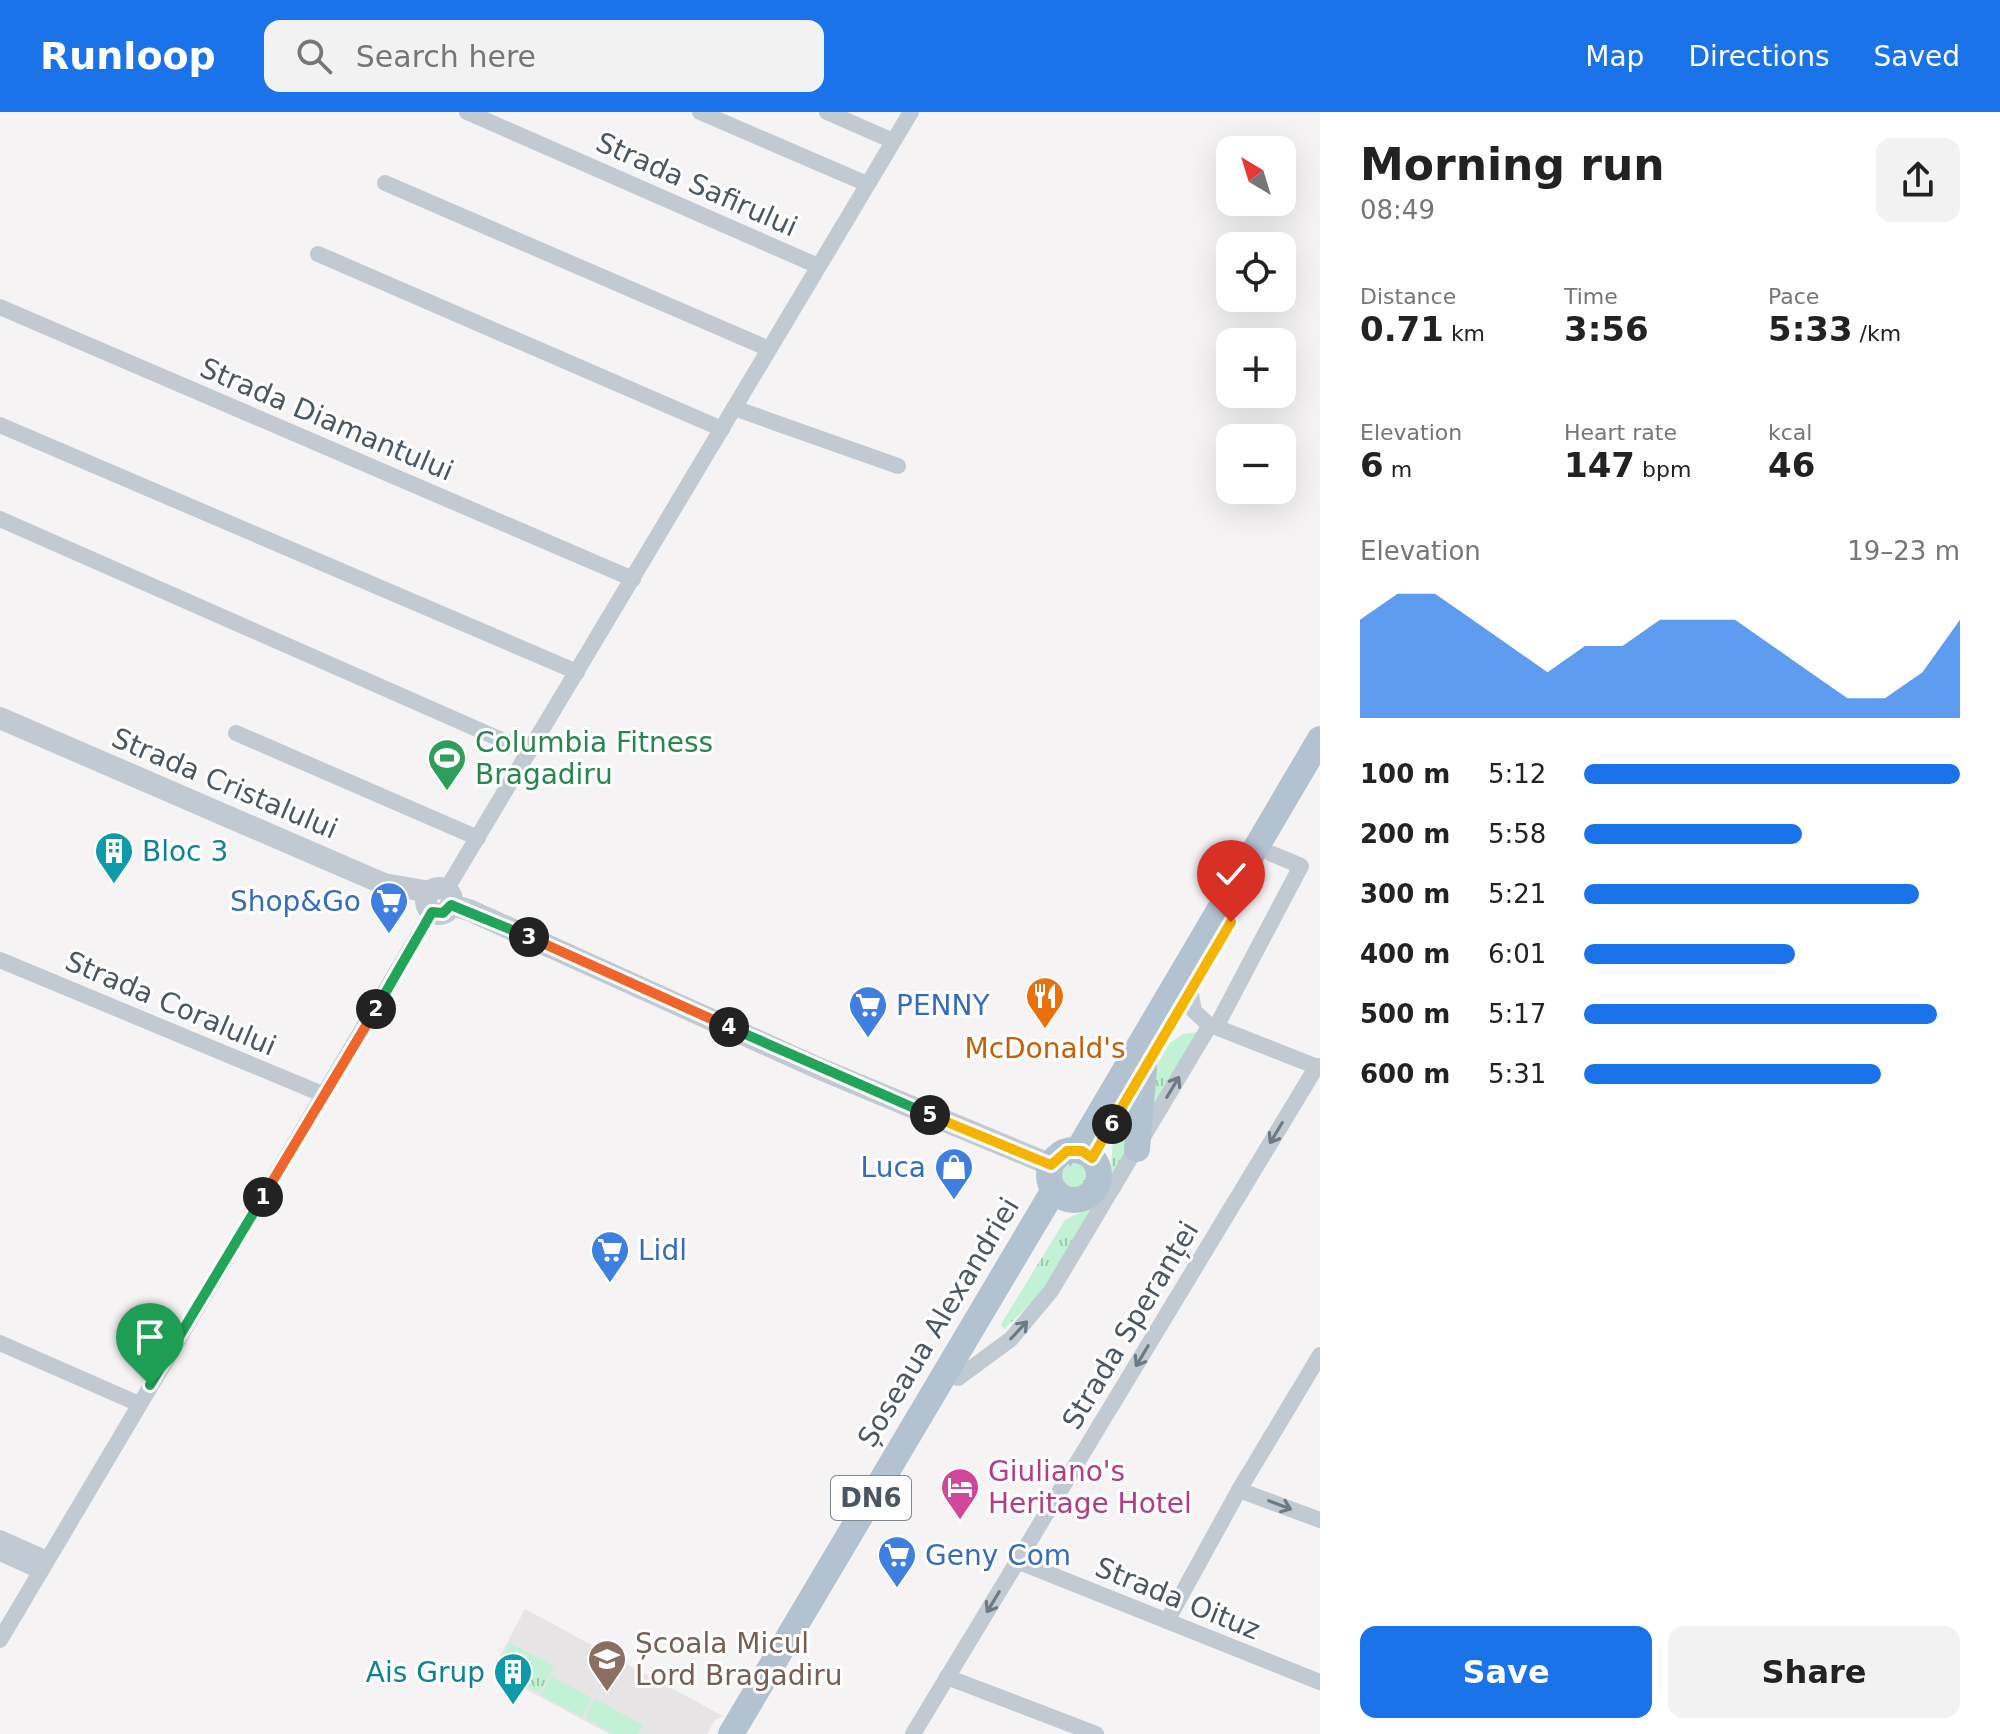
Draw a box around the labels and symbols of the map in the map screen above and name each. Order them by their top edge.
street label: Strada Safirului [591,125,802,244]
north arrow [1216,136,1296,216]
street label: Strada Diamantului [195,351,458,488]
street label: Strada Cristalului [107,721,342,846]
place label: Columbia Fitness Bragadiru [475,726,713,791]
sports icon: Columbia Fitness Bragadiru [426,737,468,792]
building icon: Bloc 3 [93,830,135,885]
place label: Bloc 3 [142,835,228,868]
pin [1197,840,1265,922]
supermarket icon: Shop&Go [368,880,410,935]
place label: Shop&Go [230,885,361,918]
pin: 3 [509,917,549,957]
street label: Strada Coralului [61,944,281,1063]
restaurant icon: McDonald's [1024,975,1066,1030]
supermarket icon: PENNY [847,984,889,1039]
pin: 2 [356,989,396,1029]
place label: PENNY [896,989,990,1022]
pin: 4 [709,1007,749,1047]
place label: McDonald's [965,1032,1126,1065]
one-way arrow [1166,1076,1182,1099]
pin: 5 [910,1095,950,1135]
pin: 6 [1092,1104,1132,1144]
one-way arrow [1268,1121,1284,1144]
shop icon: Luca [933,1146,975,1201]
place label: Luca [861,1151,926,1184]
pin: 1 [243,1177,283,1217]
street label: Șoseaua Alexandriei [851,1192,1026,1453]
street label: Strada Speranței [1055,1215,1205,1435]
supermarket icon: Lidl [589,1229,631,1284]
place label: Lidl [638,1234,687,1267]
pin [116,1303,184,1385]
one-way arrow [1010,1320,1029,1340]
one-way arrow [1133,1344,1149,1367]
place label: Giuliano's Heritage Hotel [988,1455,1192,1520]
hotel icon: Giuliano's Heritage Hotel [939,1466,981,1521]
road number: DN6 [831,1476,911,1520]
one-way arrow [1267,1499,1291,1513]
supermarket icon: Geny Com [876,1534,918,1589]
place label: Geny Com [925,1539,1071,1572]
street label: Strada Oituz [1091,1550,1265,1646]
one-way arrow [984,1590,1000,1613]
place label: Școala Micul Lord Bragadiru [635,1627,843,1692]
school or university icon: Școala Micul Lord Bragadiru [586,1638,628,1693]
building icon: Ais Grup [492,1651,534,1706]
place label: Ais Grup [366,1656,485,1689]

